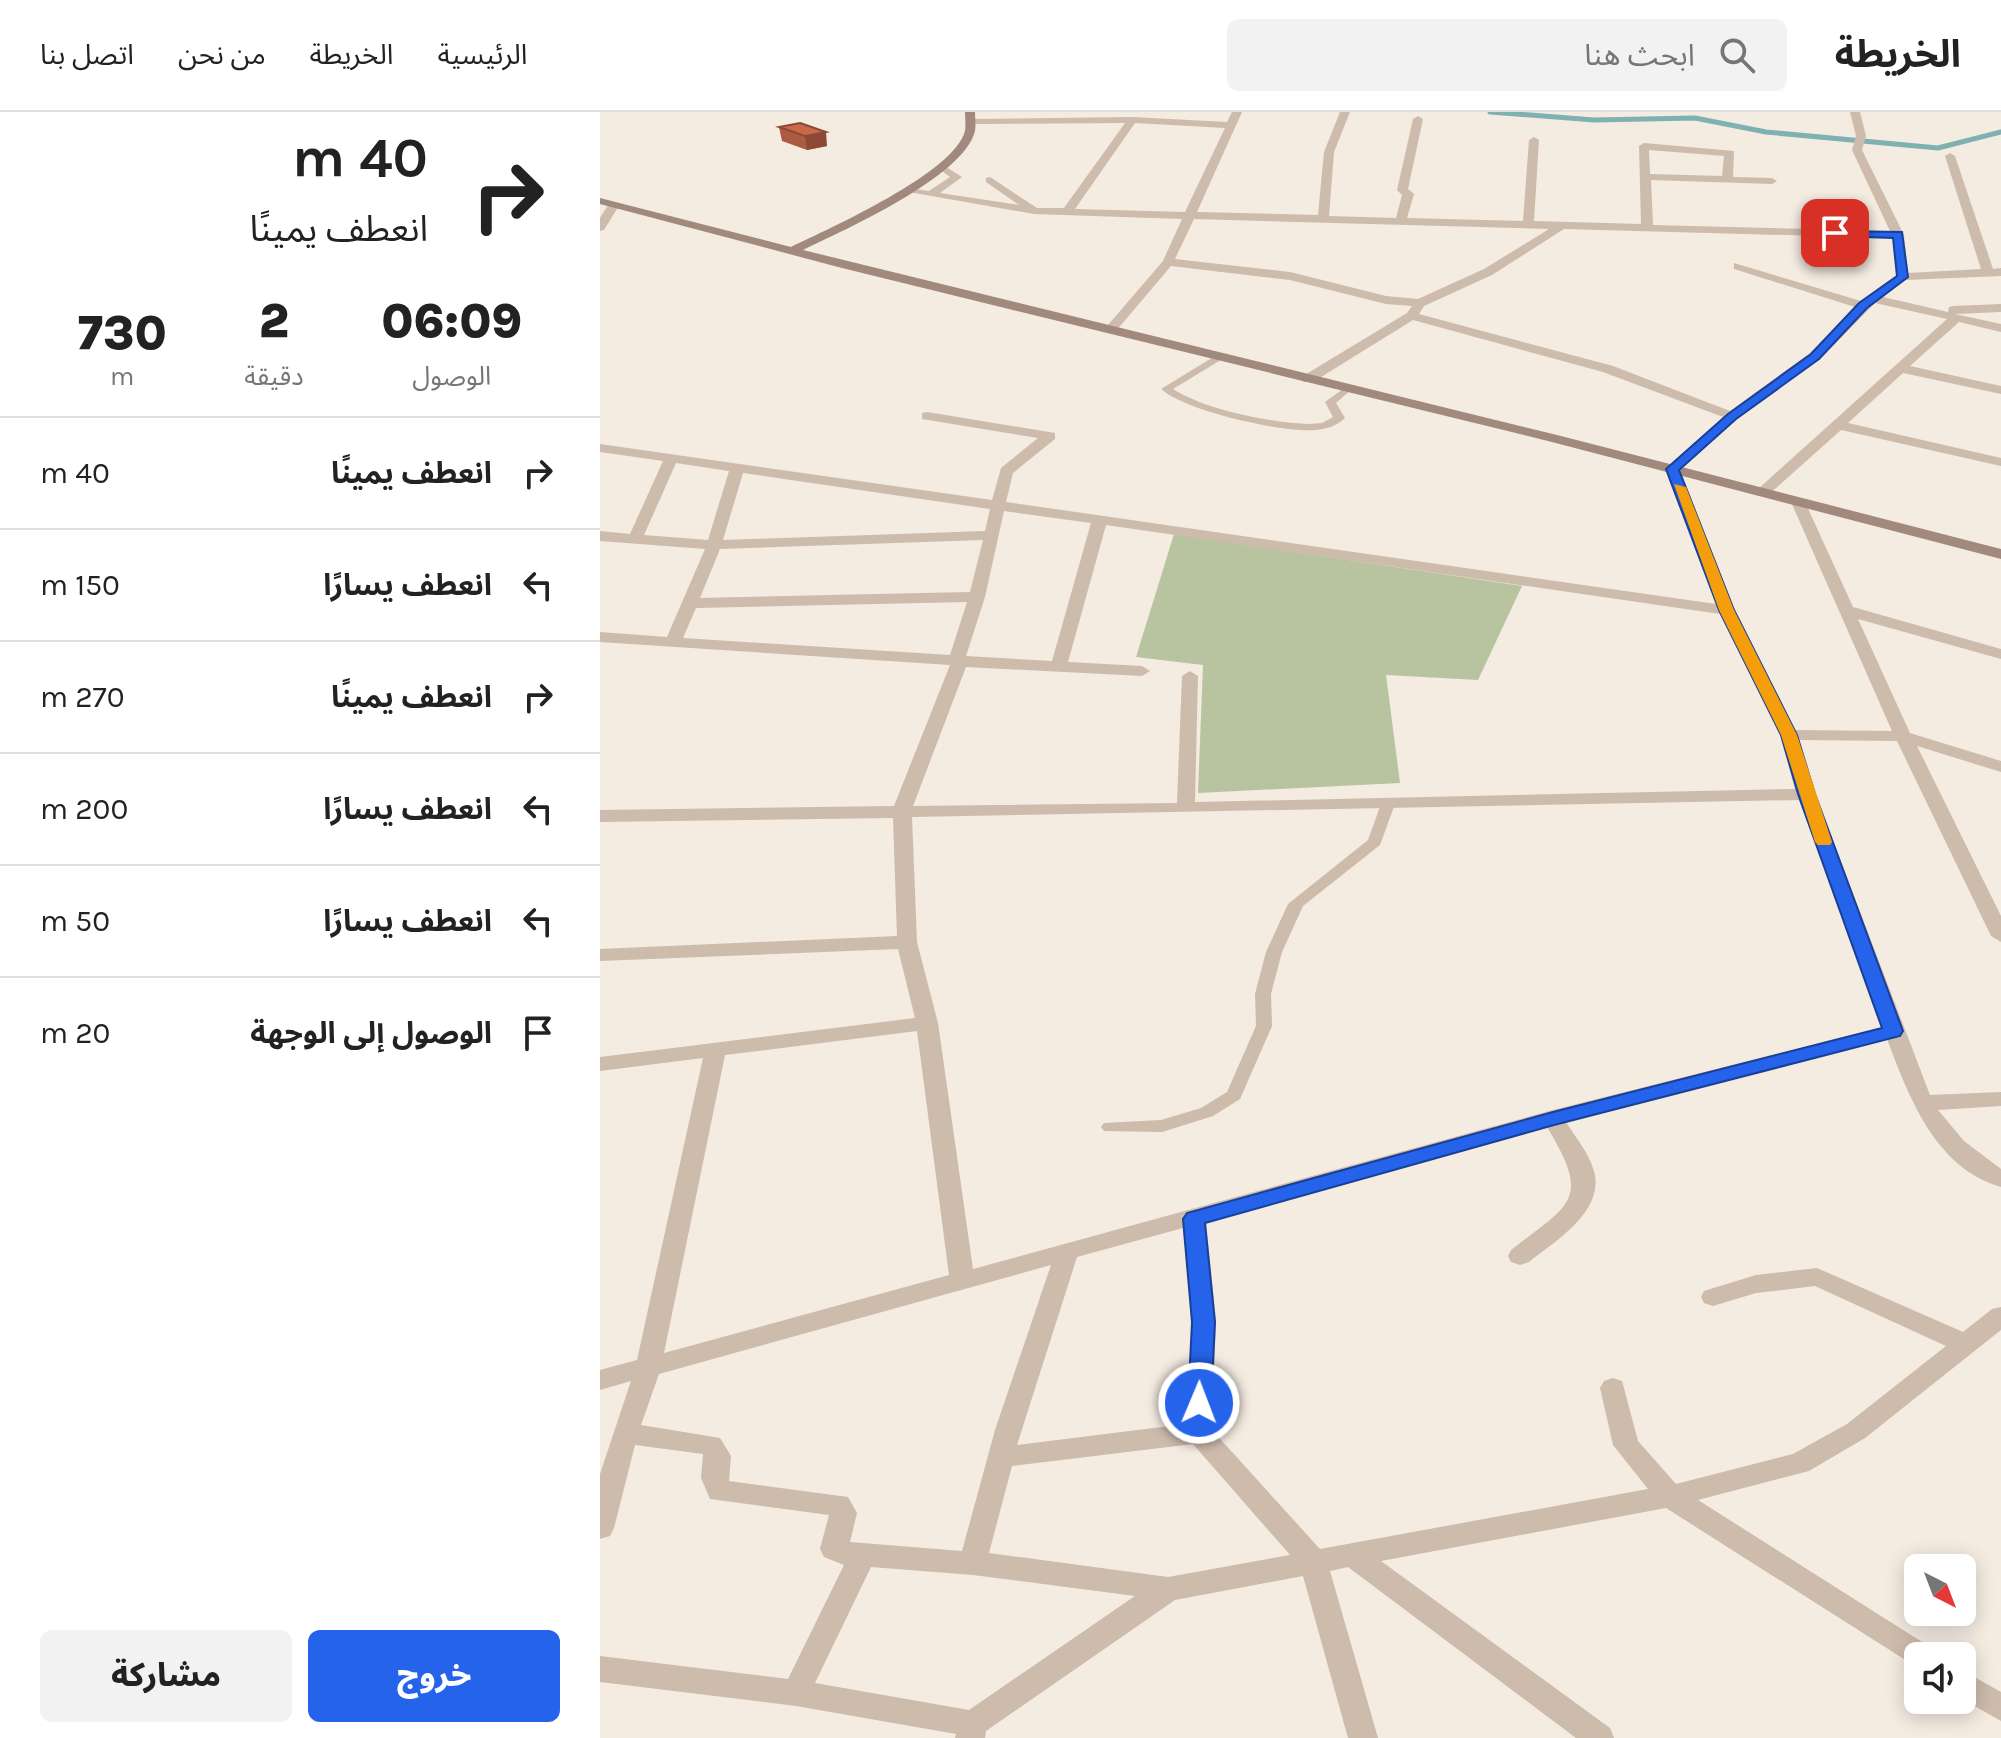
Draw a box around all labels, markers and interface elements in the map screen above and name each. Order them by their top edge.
search box [1227,19,1787,91]
text: الخريطة [1835,32,1961,77]
icon: search [1715,33,1759,77]
text: ابحث هنا [1584,37,1695,73]
text: اتصل بنا [40,38,134,71]
text: من نحن [178,38,266,71]
text: الخريطة [310,38,393,71]
text: الرئيسية [437,38,528,71]
text: 40 m [292,125,428,190]
icon: right [456,144,560,248]
pin [1801,199,1869,267]
text: انعطف يمينًا [250,208,428,250]
icon: arrive [1813,211,1857,255]
text: 2 [259,293,289,349]
text: 06:09 [381,293,522,349]
text: 730 [78,305,167,361]
text: m [110,361,134,392]
text: دقيقة [244,361,304,392]
text: الوصول [412,361,491,392]
icon: right [516,451,560,495]
text: 40 m [40,455,110,491]
text: انعطف يمينًا [331,455,492,491]
icon: left [516,563,560,607]
text: 150 m [40,567,120,603]
text: انعطف يسارًا [323,567,492,603]
icon: right [516,675,560,719]
text: 270 m [40,679,125,715]
text: انعطف يمينًا [331,679,492,715]
icon: left [516,787,560,831]
text: 200 m [40,791,128,827]
text: انعطف يسارًا [323,791,492,827]
icon: left [516,899,560,943]
text: 50 m [40,903,110,939]
text: انعطف يسارًا [323,903,492,939]
icon: arrive [516,1011,560,1055]
text: 20 m [40,1015,110,1051]
text: الوصول إلى الوجهة [250,1015,492,1051]
position arrow [1157,1361,1241,1445]
north arrow [1904,1554,1976,1626]
map controls [1904,1554,1976,1714]
button: مشاركة [40,1630,292,1722]
button: خروج [308,1630,560,1722]
button: sound [1904,1642,1976,1714]

